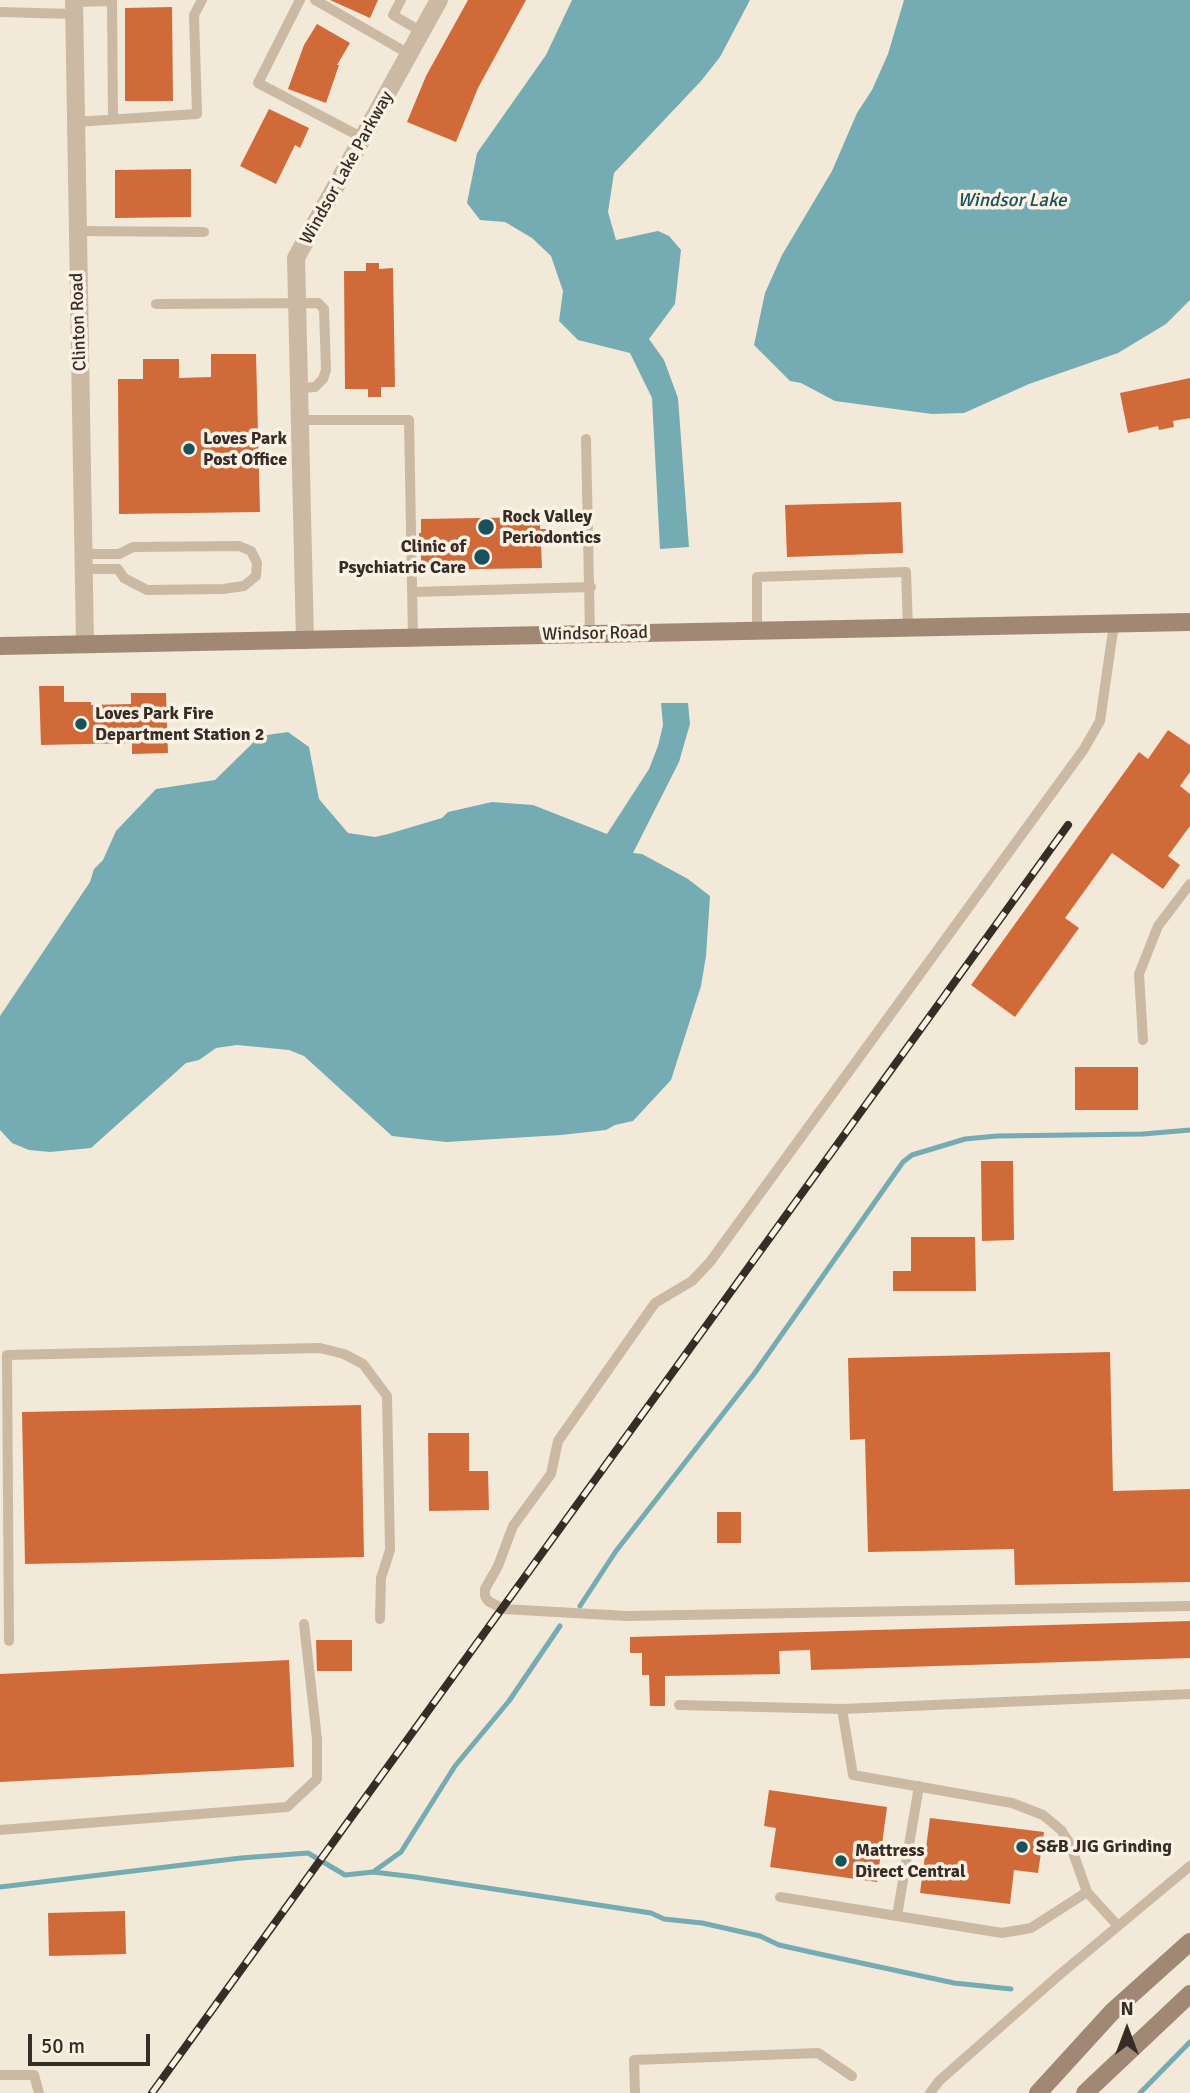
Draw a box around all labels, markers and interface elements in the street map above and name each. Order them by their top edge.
street label: Windsor Lake Parkway [296,88,398,248]
water label: Windsor Lake [957,190,1067,212]
street label: Clinton Road [66,272,92,372]
place label: Loves Park Post Office [203,428,287,471]
marker: Loves Park Post Office [181,441,197,457]
place label: Rock Valley Periodontics [502,506,601,548]
marker: Rock Valley Periodontics [476,517,496,537]
place label: Clinic of Psychiatric Care [338,536,466,578]
marker: Clinic of Psychiatric Care [472,547,492,567]
street label: Windsor Road [542,622,648,646]
place label: Loves Park Fire Department Station 2 [95,703,264,746]
marker: Loves Park Fire Department Station 2 [73,716,89,732]
place label: S&B JIG Grinding [1036,1836,1172,1858]
marker: S&B JIG Grinding [1014,1839,1030,1855]
place label: Mattress Direct Central [855,1840,966,1882]
marker: Mattress Direct Central [833,1853,849,1869]
north arrow [1092,1995,1162,2065]
text: N [1120,1997,1134,2021]
scale bar [32,2020,154,2064]
text: 50 m [41,2033,85,2059]

